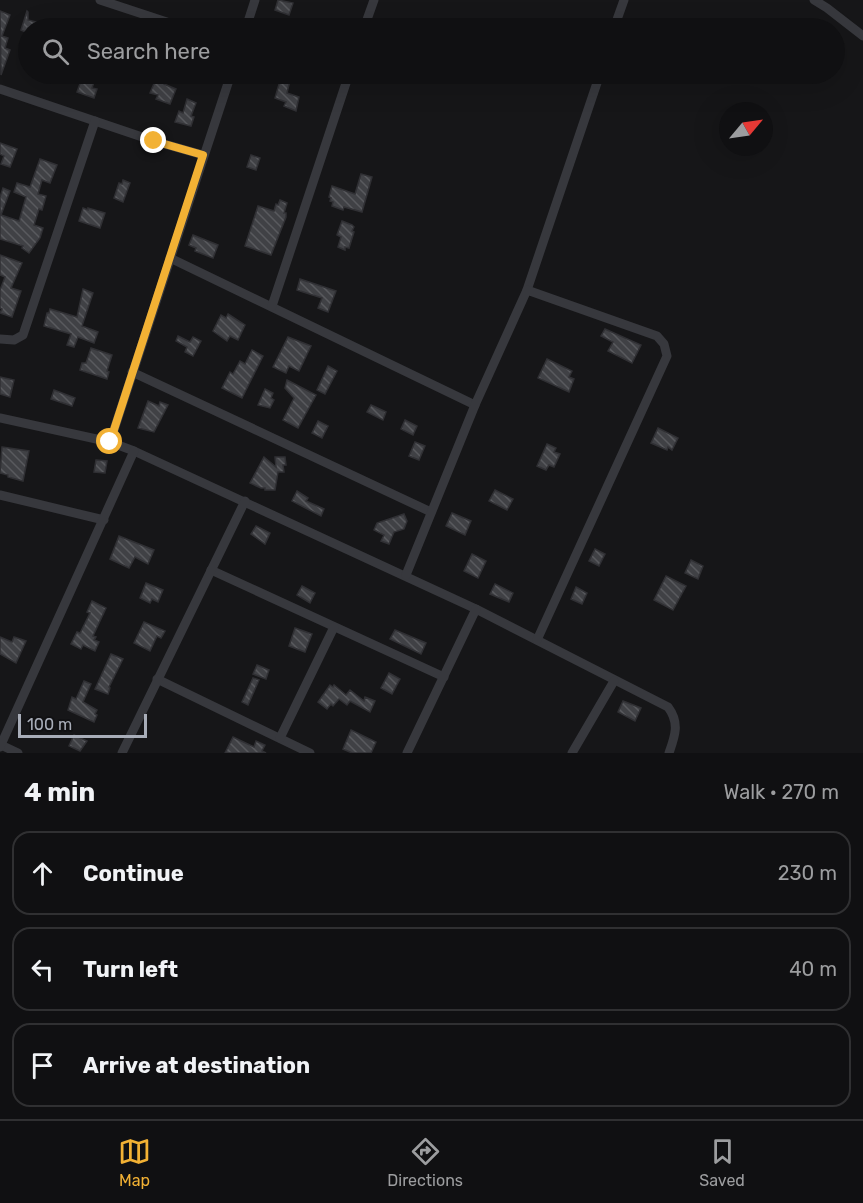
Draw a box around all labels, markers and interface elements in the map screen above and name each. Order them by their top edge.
search box [18,18,845,84]
icon: search [39,35,72,68]
text: Search here [87,38,210,65]
north arrow [719,102,773,156]
route end [140,127,166,153]
route start [96,428,122,454]
scale bar [18,711,147,738]
text: 100 m [27,715,72,734]
text: 4 min [24,777,95,808]
text: Walk · 270 m [724,780,839,804]
icon: ahead [26,857,59,890]
text: Continue [83,860,184,887]
text: 230 m [778,861,837,885]
icon: left [26,953,59,986]
text: Turn left [83,956,178,983]
text: 40 m [789,957,837,981]
icon: arrive [26,1049,59,1082]
text: Arrive at destination [83,1052,310,1079]
tab: Map [118,1135,151,1190]
tab: Directions [387,1135,463,1190]
tab: Saved [699,1135,745,1190]

